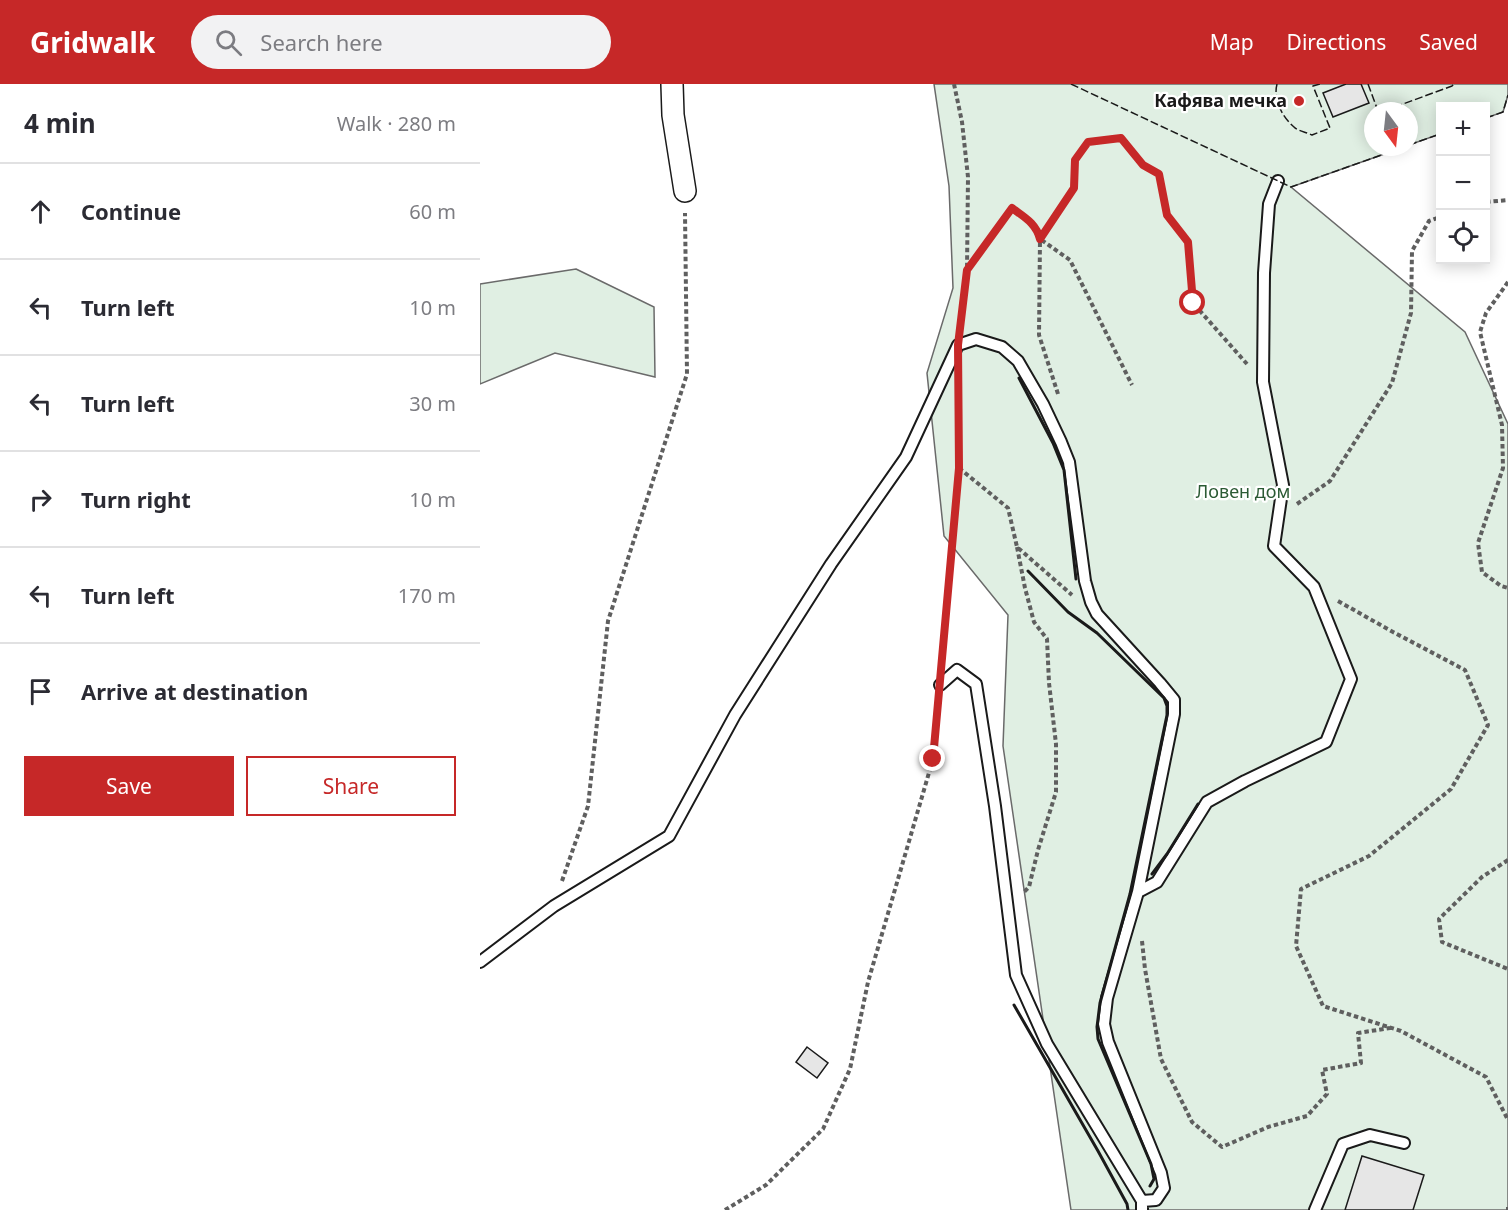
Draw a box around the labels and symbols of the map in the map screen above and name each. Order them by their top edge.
place label: Кафява мечка [1154,88,1287,112]
marker: Кафява мечка [1292,94,1306,108]
north arrow [1364,102,1418,156]
route start [1179,289,1205,315]
park label: Ловен дом [1196,479,1290,503]
route end [919,745,945,771]

